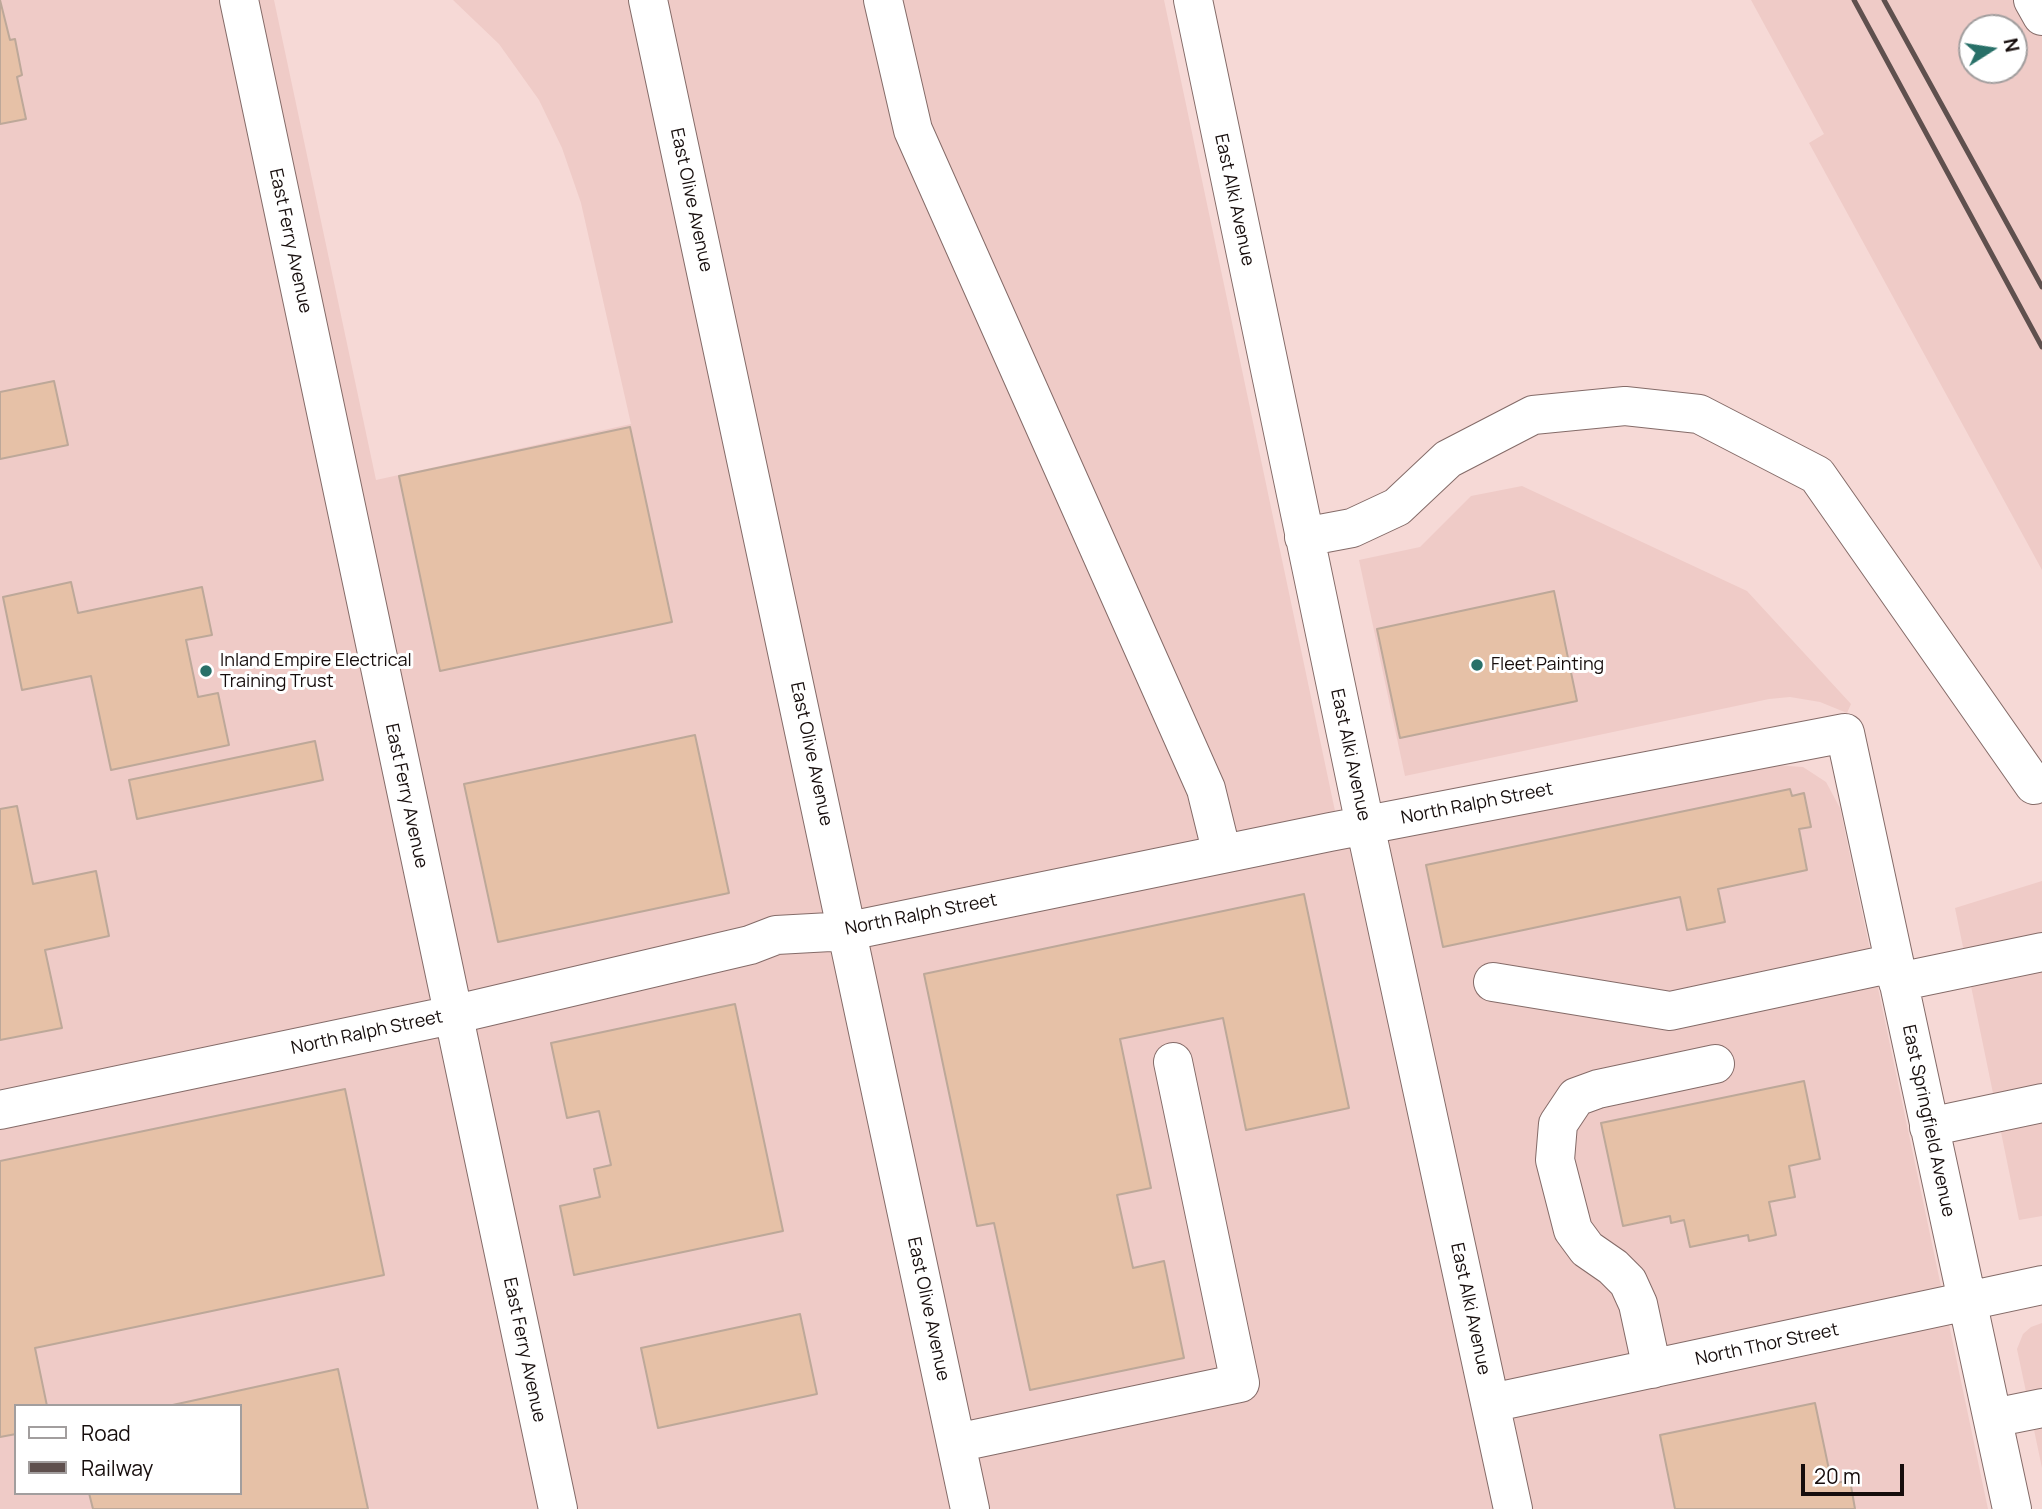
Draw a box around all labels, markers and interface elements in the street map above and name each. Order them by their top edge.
north arrow [1958,14,2028,84]
text: N [1997,36,2026,54]
street label: East Olive Avenue [665,126,717,274]
street label: East Alki Avenue [1209,132,1259,268]
street label: East Ferry Avenue [264,167,316,315]
place label: Inland Empire Electrical Training Trust [220,650,412,692]
place label: Fleet Painting [1491,654,1604,676]
marker: Fleet Painting [1469,657,1485,673]
marker: Inland Empire Electrical Training Trust [198,663,214,679]
street label: East Olive Avenue [785,680,837,828]
street label: East Alki Avenue [1325,687,1375,823]
street label: East Ferry Avenue [380,722,432,870]
street label: North Ralph Street [1399,779,1555,829]
street label: North Ralph Street [843,890,999,940]
street label: North Ralph Street [289,1006,445,1060]
street label: East Springfield Avenue [1897,1023,1959,1219]
street label: East Olive Avenue [902,1235,954,1383]
street label: East Alki Avenue [1445,1241,1495,1377]
street label: East Ferry Avenue [498,1276,550,1424]
street label: North Thor Street [1693,1319,1841,1371]
legend [14,1404,242,1495]
text: Road [81,1419,131,1447]
scale bar [1804,1450,1907,1494]
text: Railway [81,1454,153,1482]
text: 20 m [1814,1462,1861,1490]

